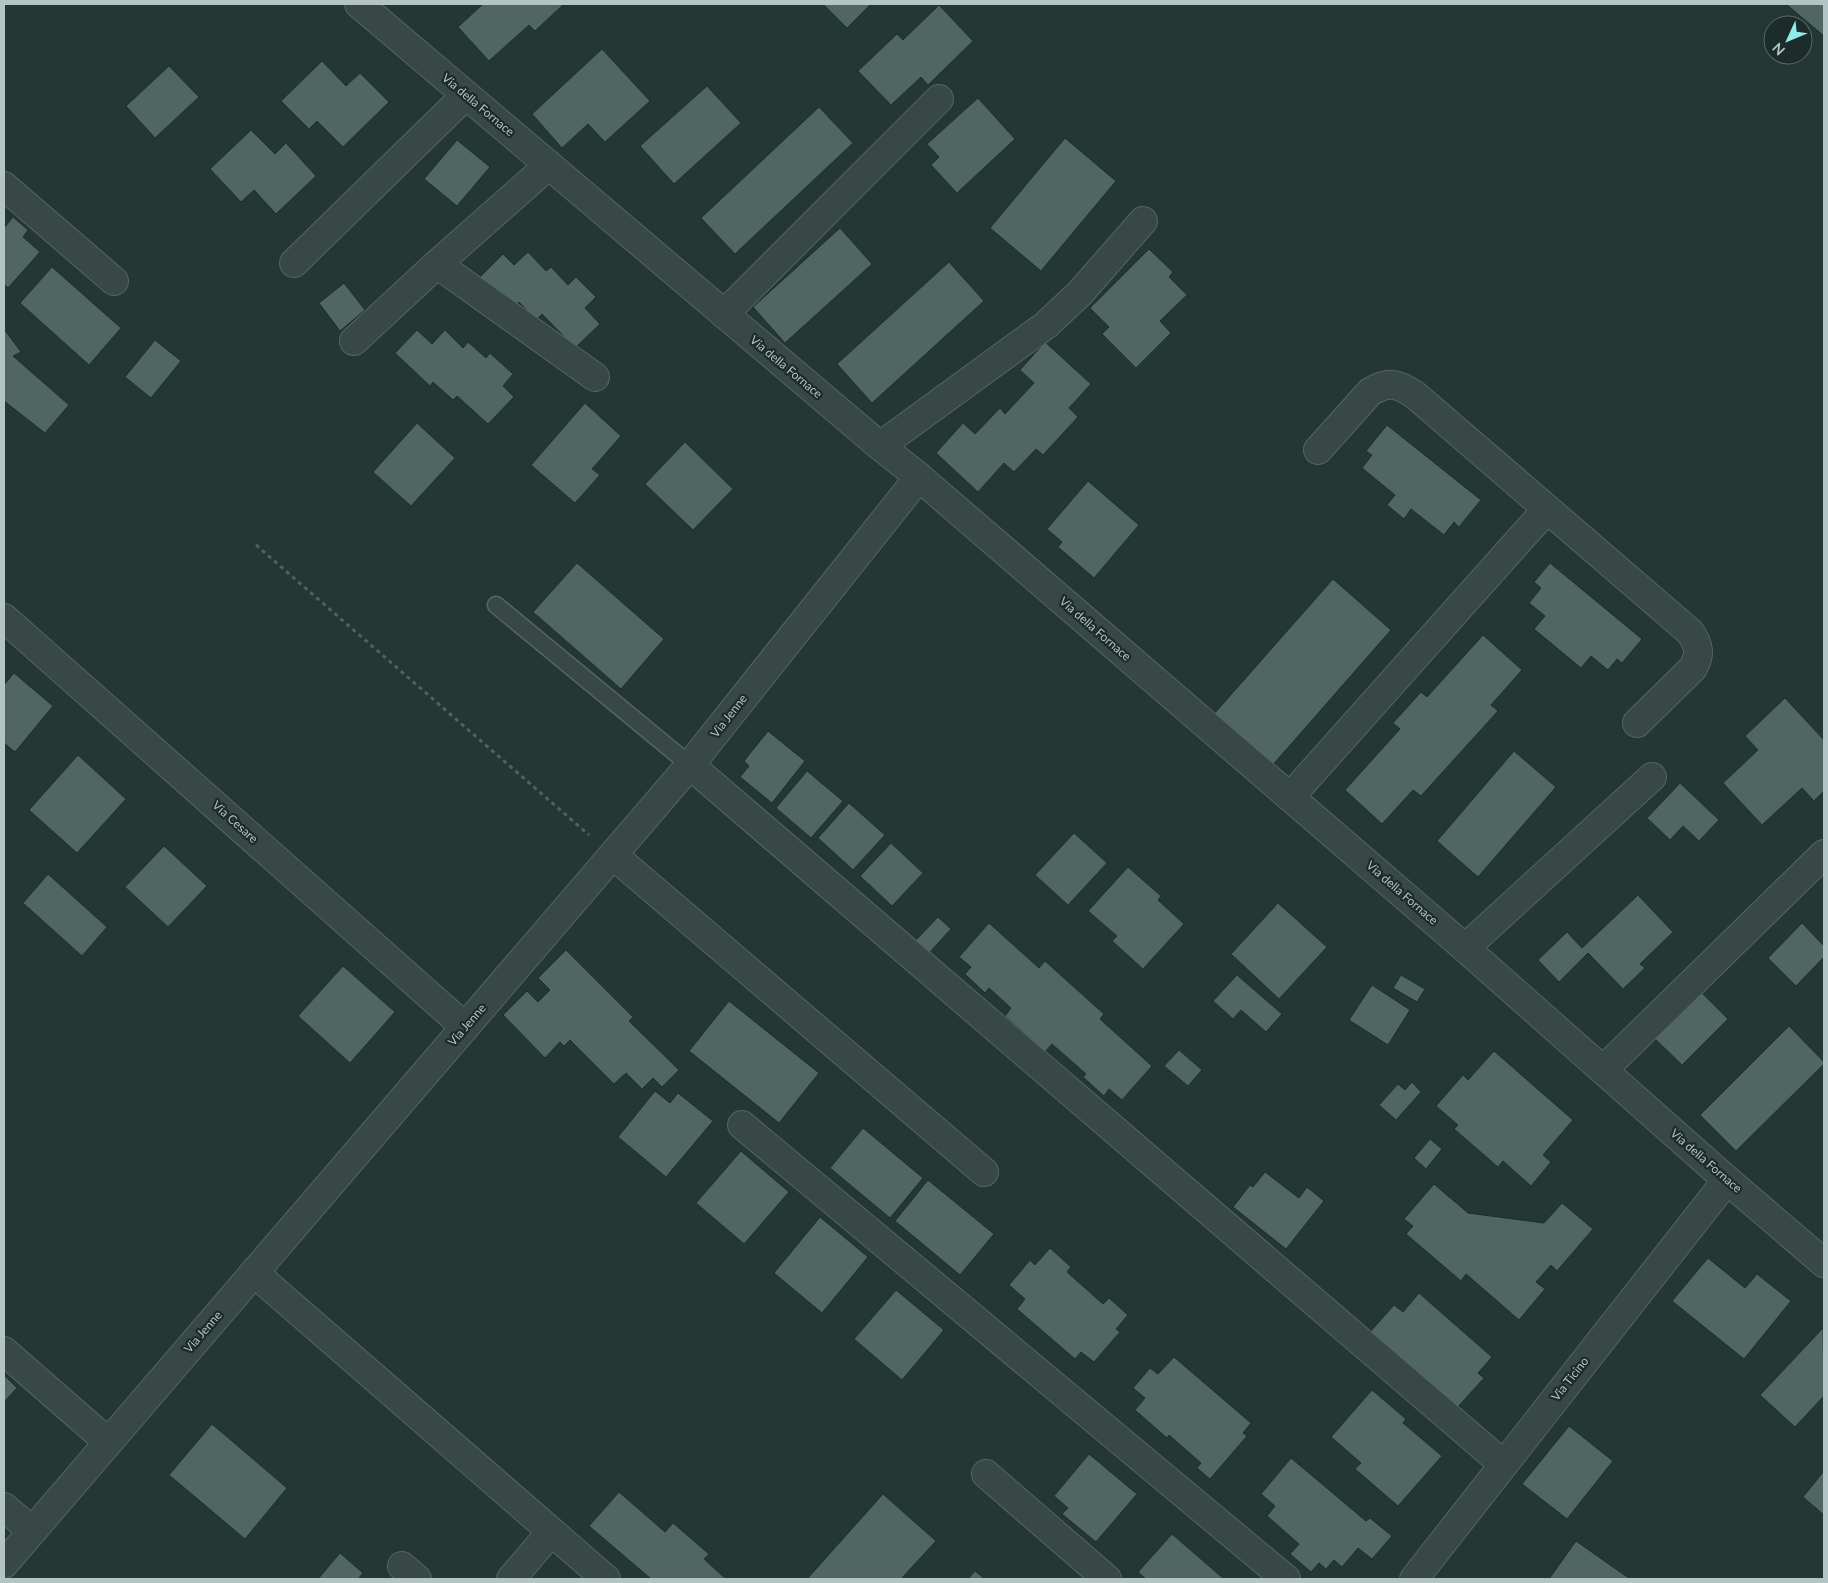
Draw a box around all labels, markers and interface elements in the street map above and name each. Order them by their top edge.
north arrow [1763,15,1813,65]
text: N [1768,40,1788,59]
street label: Via della Fornace [439,70,518,139]
street label: Via della Fornace [747,332,826,401]
street label: Via della Fornace [1056,593,1134,664]
street label: Via Jenne [707,691,750,740]
street label: Via Cesare [210,797,261,846]
street label: Via della Fornace [1363,857,1441,928]
street label: Via Jenne [444,1001,489,1049]
street label: Via della Fornace [1667,1125,1745,1196]
street label: Via Jenne [180,1308,225,1356]
street label: Via Ticino [1548,1354,1592,1404]

